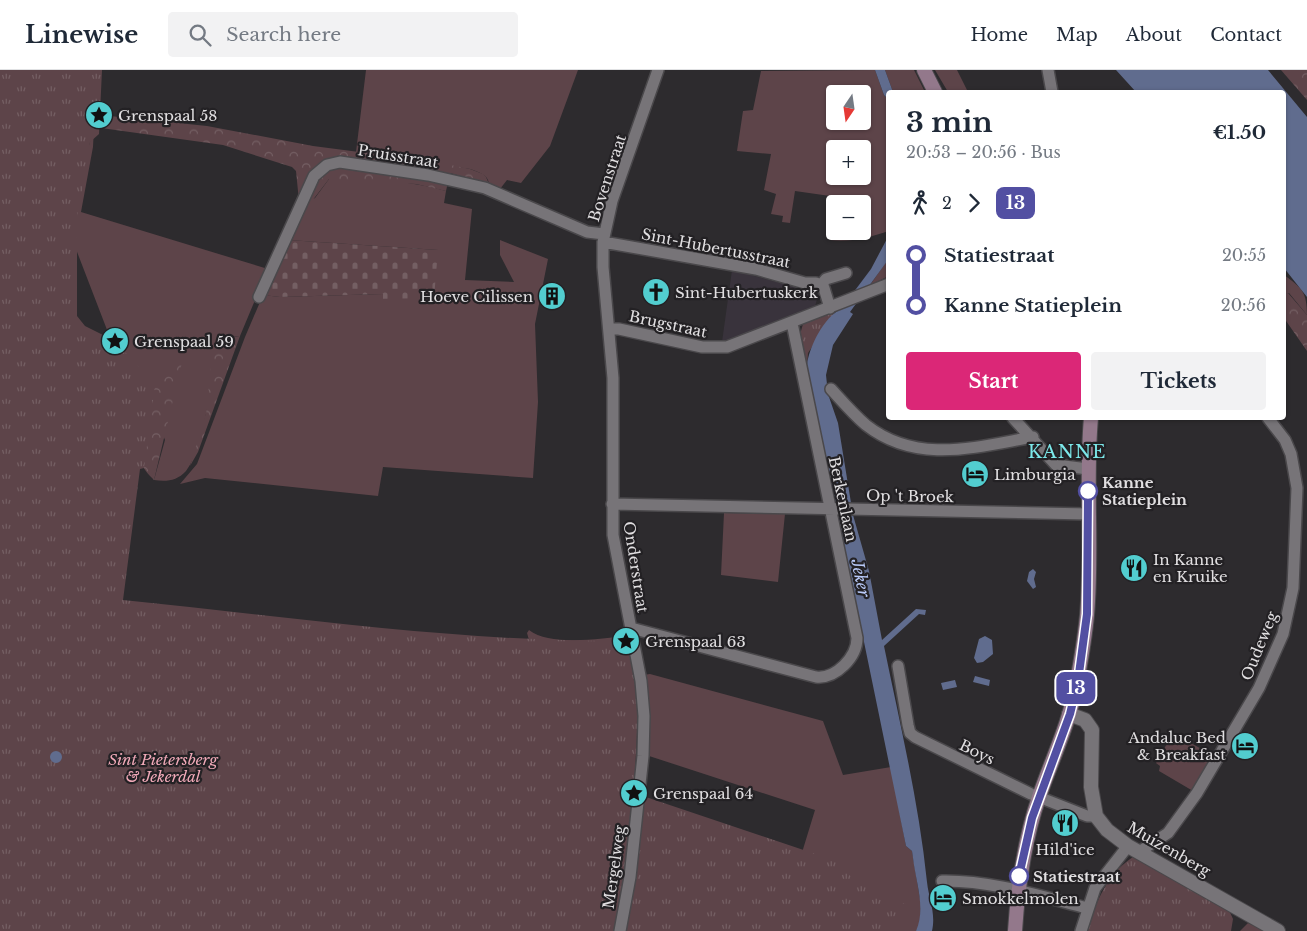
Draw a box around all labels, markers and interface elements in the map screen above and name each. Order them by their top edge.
search box [168,12,518,57]
text: Linewise [25,20,138,49]
icon: search [186,21,214,49]
text: Search here [226,23,341,46]
text: Home [970,24,1028,46]
text: Map [1056,24,1098,46]
text: About [1126,24,1182,46]
text: Contact [1210,24,1282,46]
north arrow [826,85,871,130]
map controls [826,85,871,240]
place icon: Grenspaal 58 [84,100,114,130]
text: 3 min [906,105,993,140]
place label: Grenspaal 58 [118,106,217,125]
text: €1.50 [1213,121,1266,144]
street label: Bovenstraat [584,132,630,224]
street label: Pruisstraat [356,140,440,172]
button: + [826,140,871,185]
text: 20:53 – 20:56 · Bus [906,142,1061,162]
icon: walk [906,189,934,217]
icon: forward [960,189,988,217]
text: 13 [1006,192,1025,214]
text: 2 [942,193,952,213]
button: − [826,195,871,240]
street label: Sint-Hubertusstraat [640,224,792,272]
text: Statiestraat [944,244,1055,267]
text: 20:55 [1222,245,1266,265]
church icon: Sint-Hubertuskerk [641,277,671,307]
building icon: Hoeve Cilissen [537,281,567,311]
place label: Sint-Hubertuskerk [675,283,819,302]
place label: Hoeve Cilissen [420,287,533,306]
text: Kanne Statieplein [944,294,1122,317]
text: 20:56 [1221,295,1266,315]
street label: Brugstraat [627,306,709,342]
place icon: Grenspaal 59 [100,326,130,356]
place label: Grenspaal 59 [134,332,234,351]
button: Start [906,352,1081,410]
button: Tickets [1091,352,1266,410]
district label: KANNE [1028,441,1106,463]
street label: Berkenlaan [825,455,861,543]
hotel icon: Limburgia [960,459,990,489]
place label: Limburgia [994,465,1076,484]
place label: Kanne Statieplein [1102,473,1187,509]
marker: Kanne Statieplein [1078,481,1098,501]
street label: Op 't Broek [866,486,955,506]
street label: Onderstraat [619,520,653,614]
place label: In Kanne en Kruike [1153,550,1228,586]
restaurant icon: In Kanne en Kruike [1119,553,1149,583]
water label: Jeker [847,556,875,599]
street label: Oudeweg [1237,608,1282,683]
place icon: Grenspaal 63 [611,626,641,656]
place label: Grenspaal 63 [645,632,746,651]
line badge: 13 [1054,672,1098,704]
text: 13 [1066,677,1086,699]
place label: Andaluc Bed & Breakfast [1127,728,1226,764]
hotel icon: Andaluc Bed & Breakfast [1230,731,1260,761]
street label: Boys [956,735,998,769]
park label: Sint Pietersberg & Jekerdal [108,750,219,786]
place icon: Grenspaal 64 [619,778,649,808]
place label: Grenspaal 64 [653,784,753,803]
restaurant icon: Hild'ice [1050,808,1080,838]
street label: Muizenberg [1124,818,1215,881]
street label: Mergelweg [599,823,629,910]
place label: Hild'ice [1036,840,1094,859]
marker: Statiestraat [1009,866,1029,886]
place label: Statiestraat [1033,867,1121,886]
hotel icon: Smokkelmolen [928,883,958,913]
place label: Smokkelmolen [962,889,1079,908]

